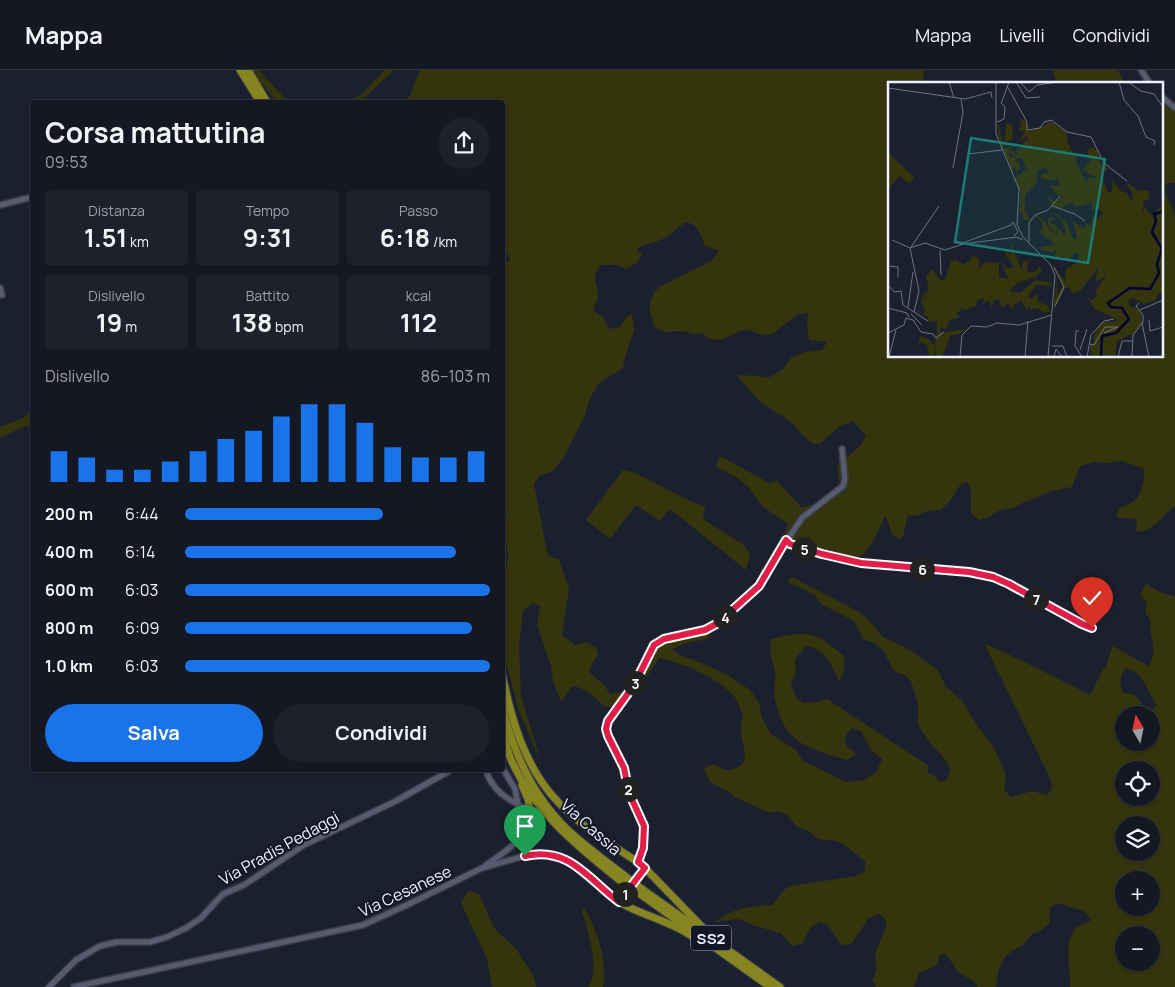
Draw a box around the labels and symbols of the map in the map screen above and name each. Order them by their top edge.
inset map [888,82,1162,358]
pin: 5 [792,536,816,562]
pin: 6 [910,556,934,582]
pin [1071,577,1113,628]
pin: 7 [1024,586,1048,612]
pin: 4 [712,604,738,630]
pin: 3 [622,670,648,696]
north arrow [1115,706,1160,751]
pin: 2 [616,776,640,802]
street label: Via Cassia [556,794,626,860]
pin [504,805,546,856]
street label: Via Pradis Pedaggi [215,806,343,890]
street label: Via Cesanese [355,860,455,922]
pin: 1 [612,882,638,906]
road number: SS2 [691,926,731,950]

